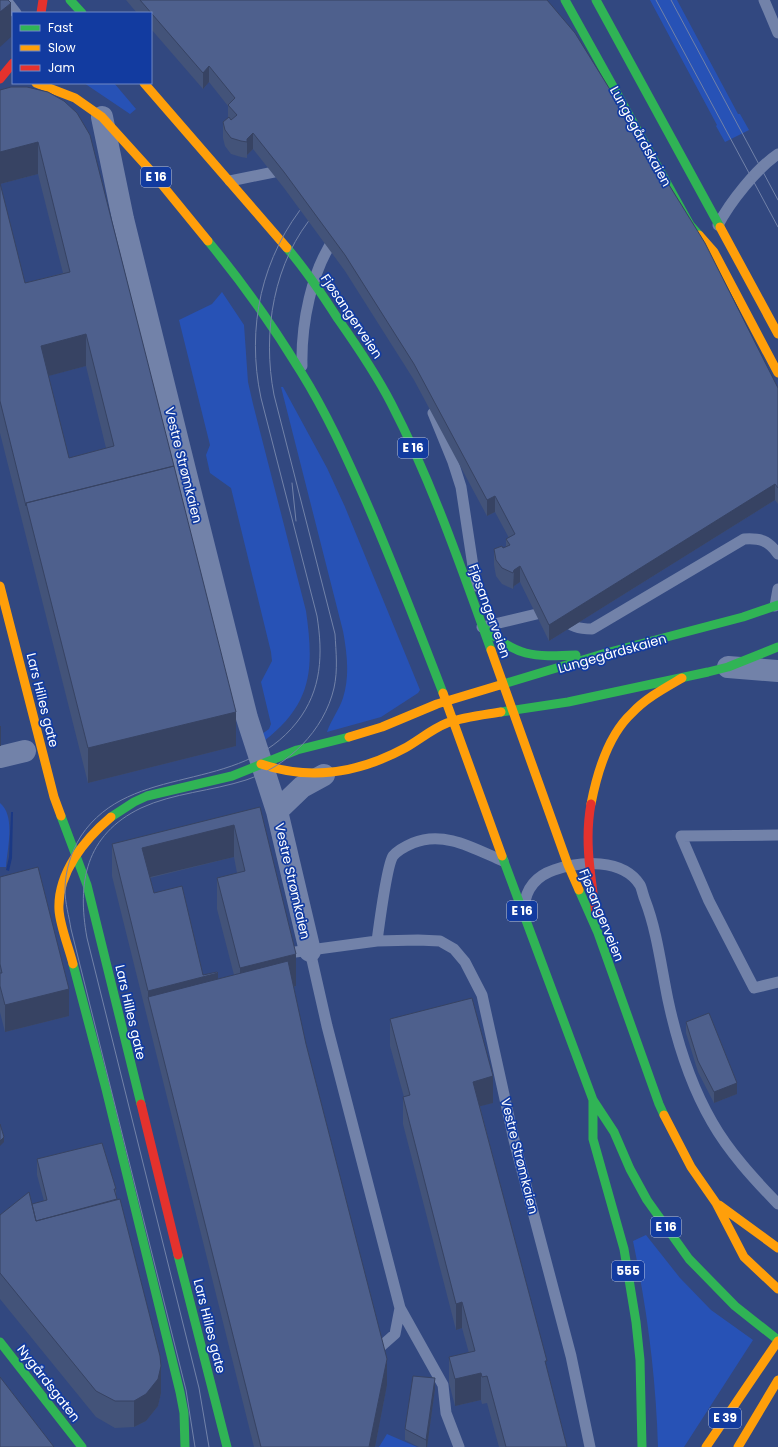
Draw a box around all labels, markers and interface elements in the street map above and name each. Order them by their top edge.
legend [12,12,152,84]
text: Fast [48,19,73,36]
text: Slow [48,39,76,56]
text: Jam [48,59,75,76]
street label: Lungegårdskaien [605,83,676,190]
road number: E 16 [141,167,171,187]
street label: Fjøsangerveien [316,270,387,362]
street label: Vestre Strømkaien [160,405,207,525]
road number: E 16 [398,438,428,458]
street label: Fjøsangerveien [464,562,515,661]
street label: Lungegårdskaien [556,629,669,678]
street label: Lars Hilles gate [22,651,63,749]
street label: Vestre Strømkaien [270,821,315,941]
street label: Fjøsangerveien [574,866,629,964]
road number: E 16 [507,901,537,921]
street label: Lars Hilles gate [110,963,151,1061]
street label: Vestre Strømkaien [496,1096,543,1216]
road number: E 16 [651,1217,681,1237]
road number: 555 [612,1261,644,1281]
street label: Lars Hilles gate [189,1277,230,1375]
street label: Nygårdsgaten [12,1341,85,1426]
road number: E 39 [709,1408,741,1428]

